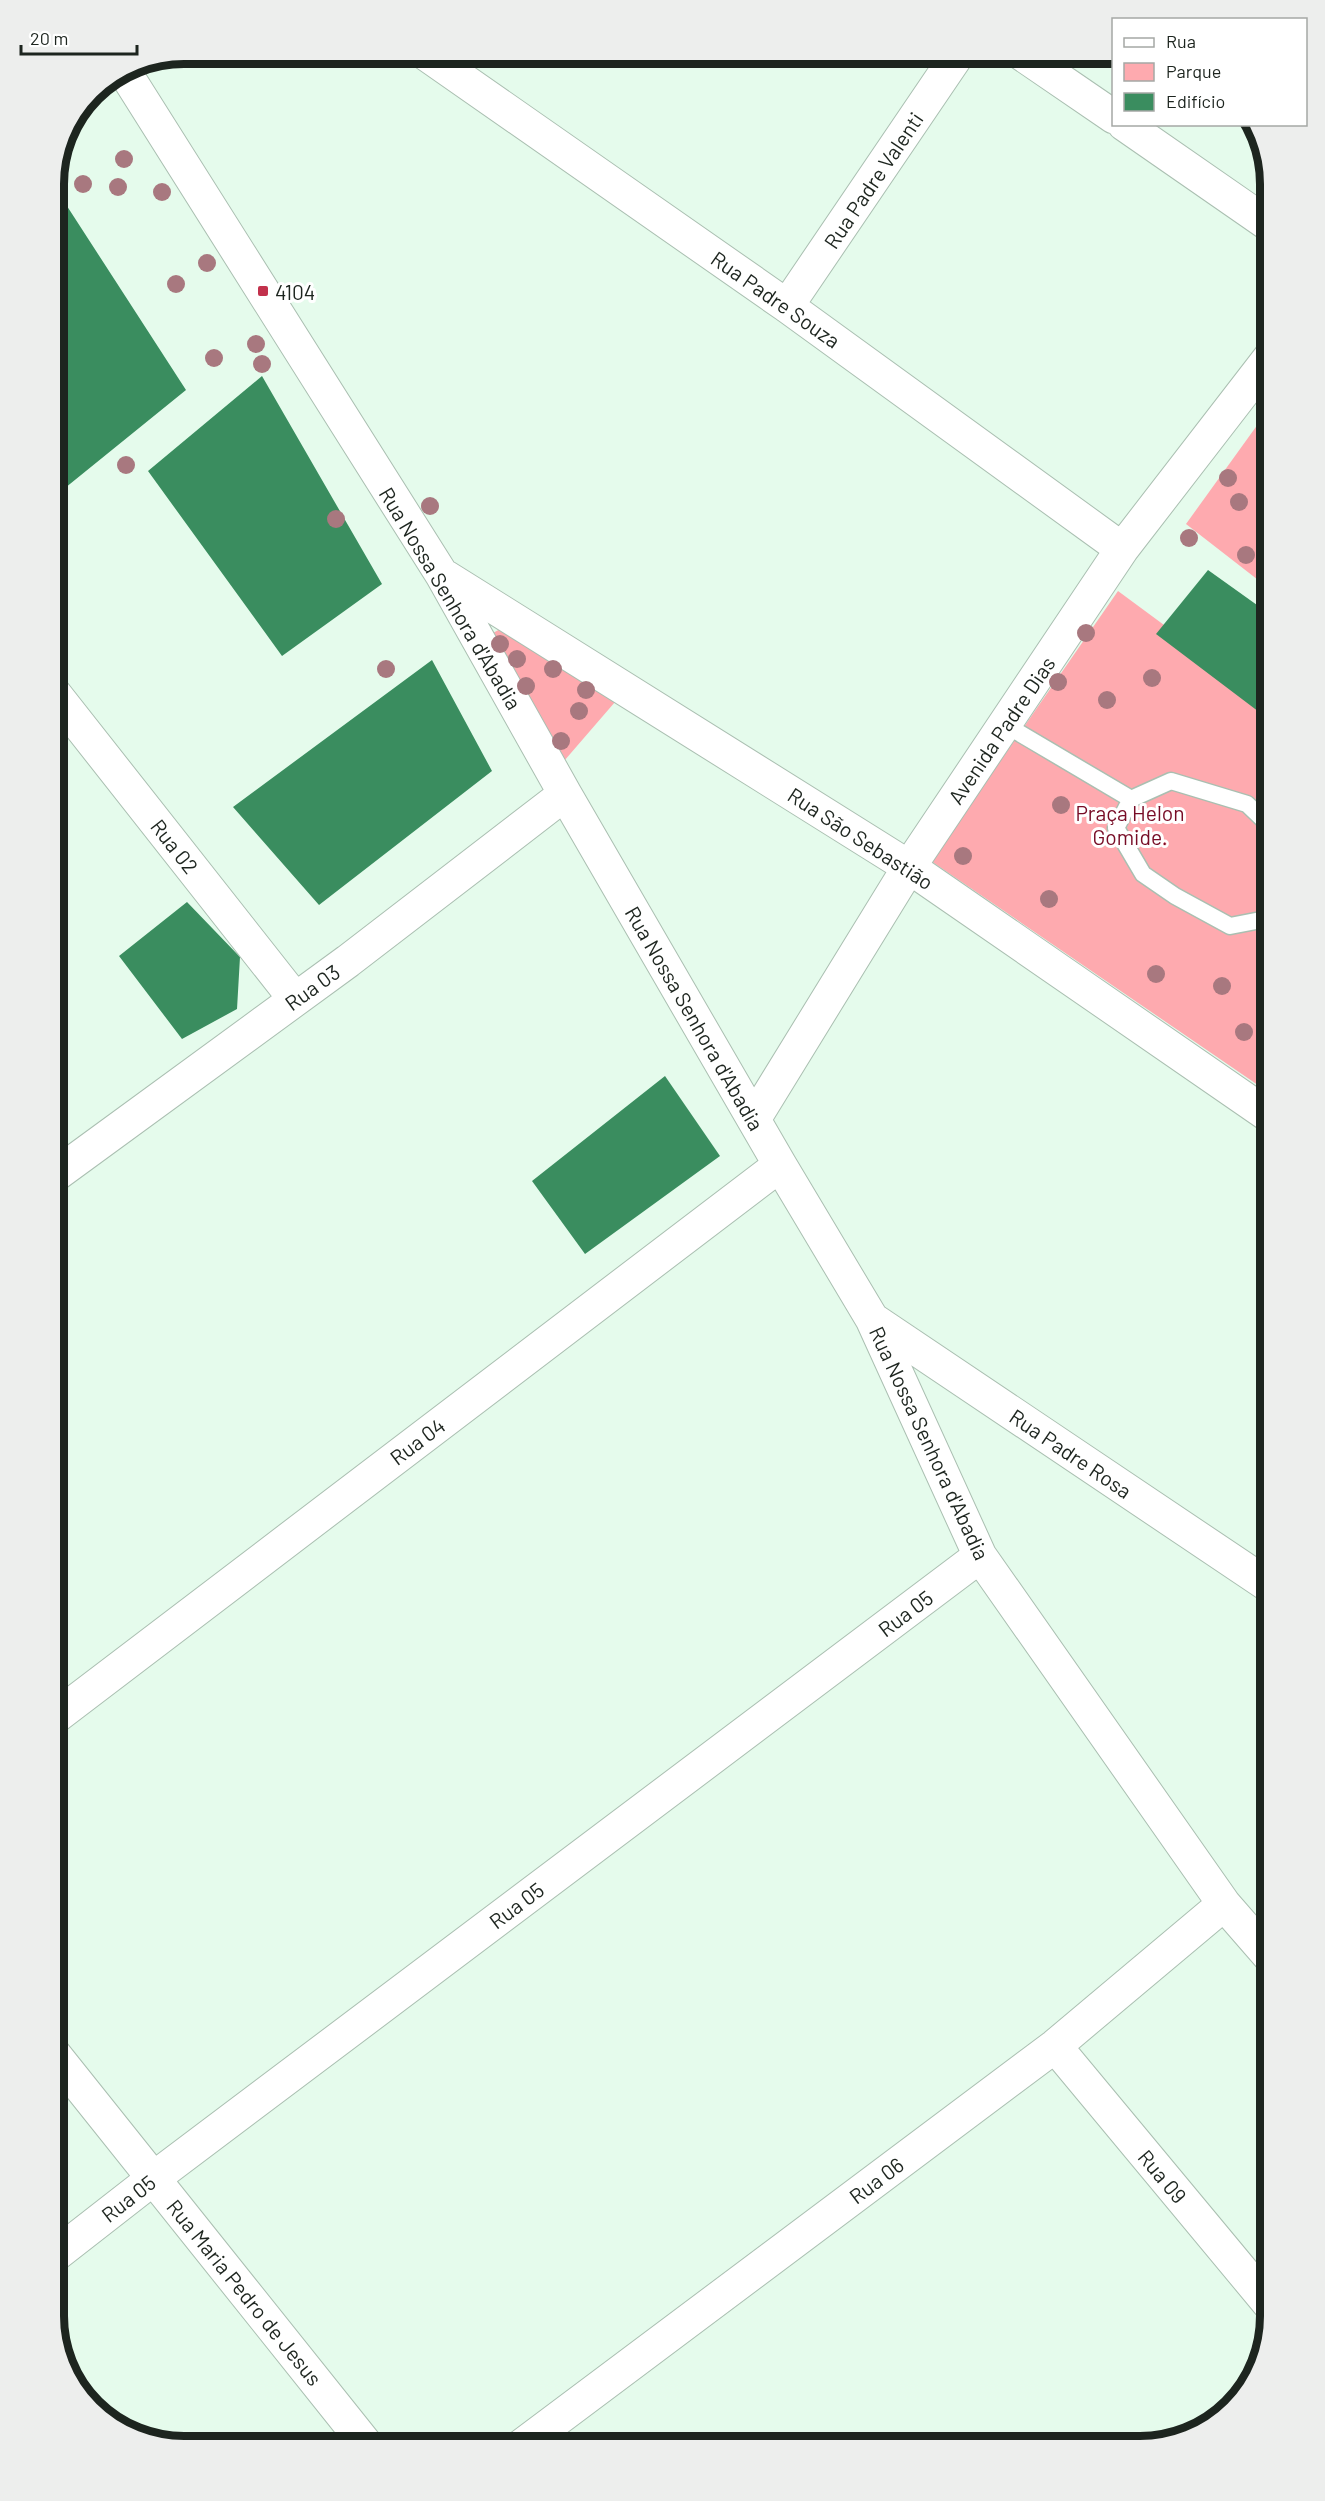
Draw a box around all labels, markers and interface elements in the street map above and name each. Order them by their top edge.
scale bar [21,18,136,56]
legend [1112,18,1307,126]
text: 20 m [30,27,68,49]
text: Rua [1166,30,1196,52]
text: Parque [1166,60,1221,82]
text: Edifício [1166,90,1225,112]
street label: Rua Padre Valenti [818,107,928,253]
street label: Rua Padre Souza [707,245,845,353]
place label: 4104 [275,279,315,304]
marker: 4104 [256,284,270,298]
street label: Rua Nossa Senhora d'Abadia [375,482,527,714]
street label: Avenida Padre Dias [942,651,1060,809]
street label: Rua São Sebastião [784,782,938,894]
park label: Praça Helon Gomide. [1075,800,1185,849]
street label: Rua 02 [146,814,204,878]
street label: Rua Nossa Senhora d'Abadia [620,901,770,1135]
street label: Rua 03 [280,959,344,1015]
street label: Rua Nossa Senhora d'Abadia [865,1322,995,1564]
street label: Rua Padre Rosa [1005,1403,1137,1503]
street label: Rua 04 [385,1412,449,1470]
street label: Rua 05 [873,1584,937,1642]
street label: Rua 05 [484,1876,548,1934]
street label: Rua 09 [1134,2144,1192,2208]
street label: Rua 06 [844,2151,908,2209]
street label: Rua 05 [96,2169,160,2227]
street label: Rua Maria Pedro de Jesus [162,2194,328,2390]

